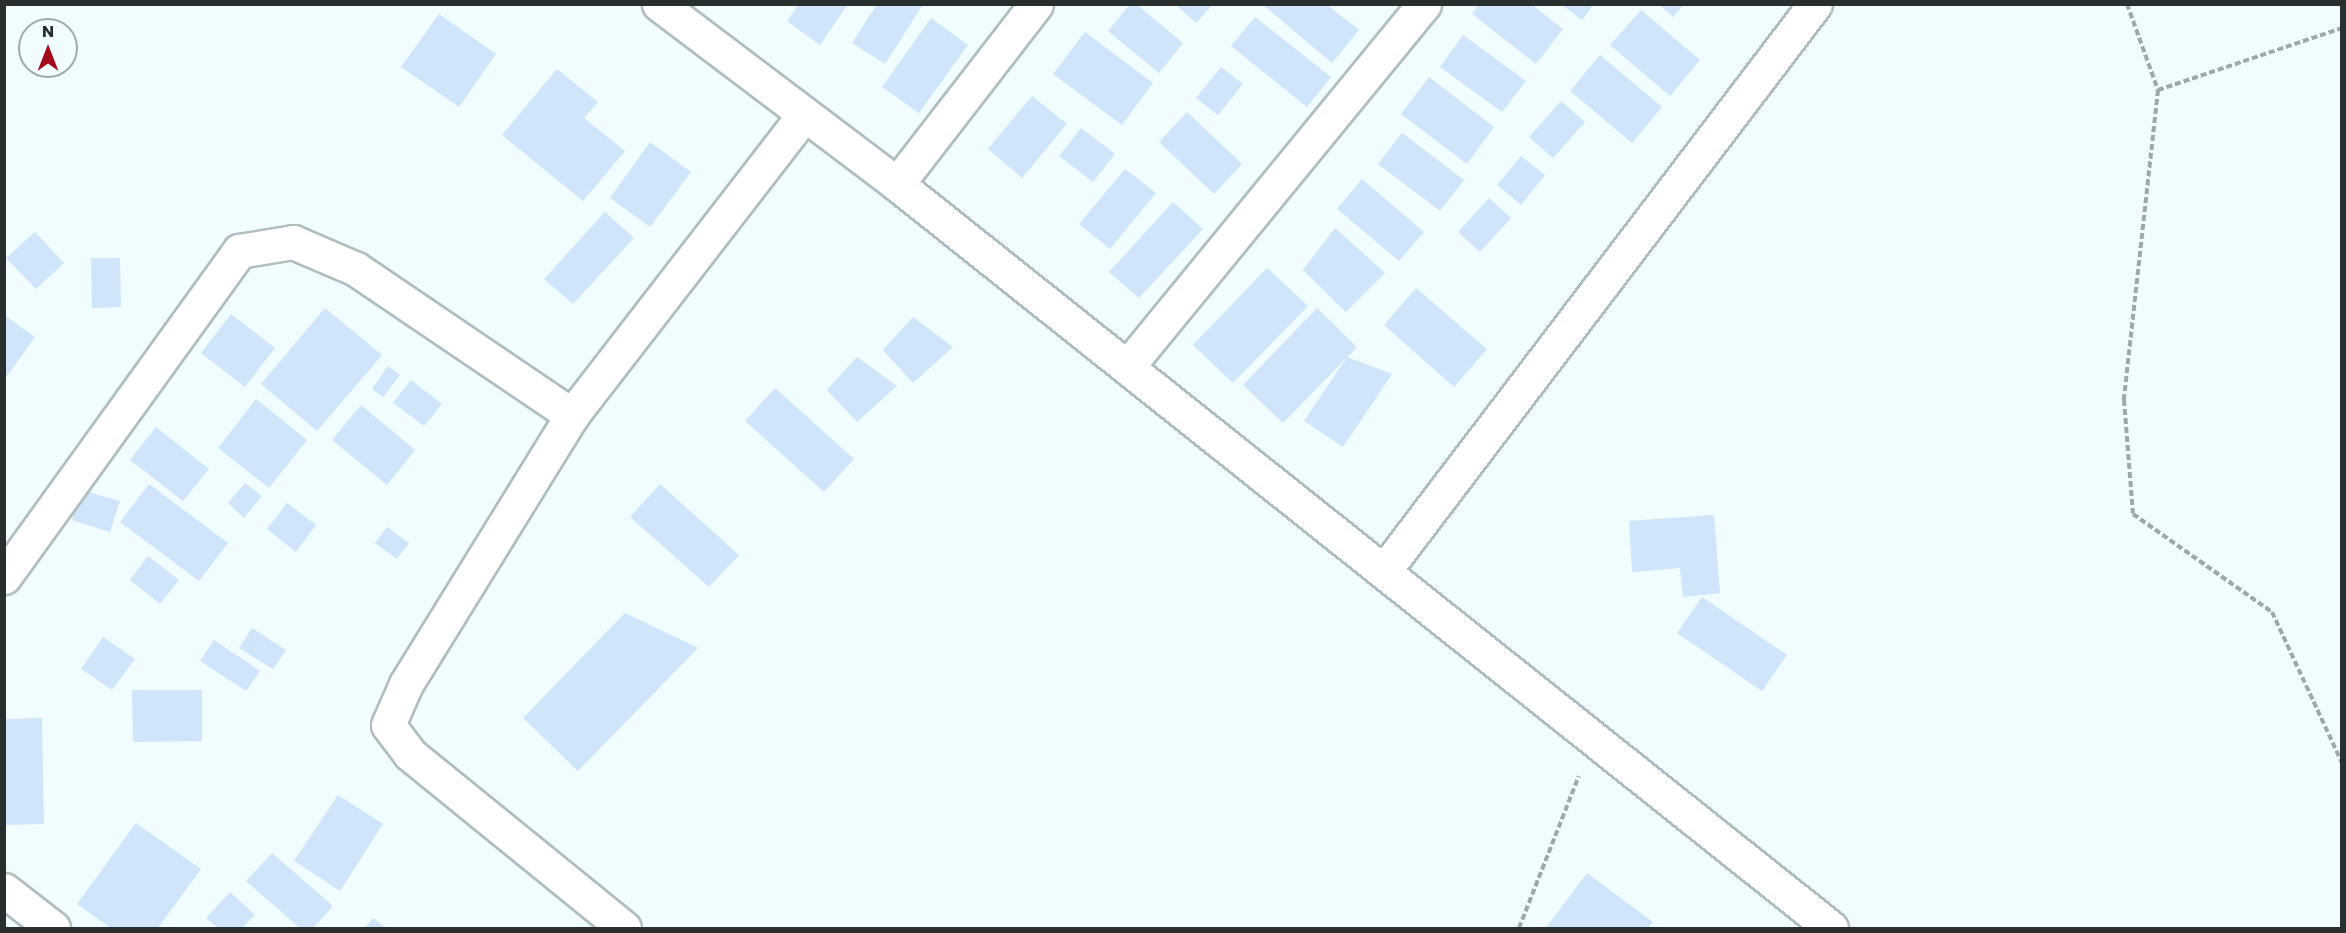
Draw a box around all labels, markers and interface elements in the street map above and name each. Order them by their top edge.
north arrow [18,18,78,78]
text: N [42,20,54,43]

